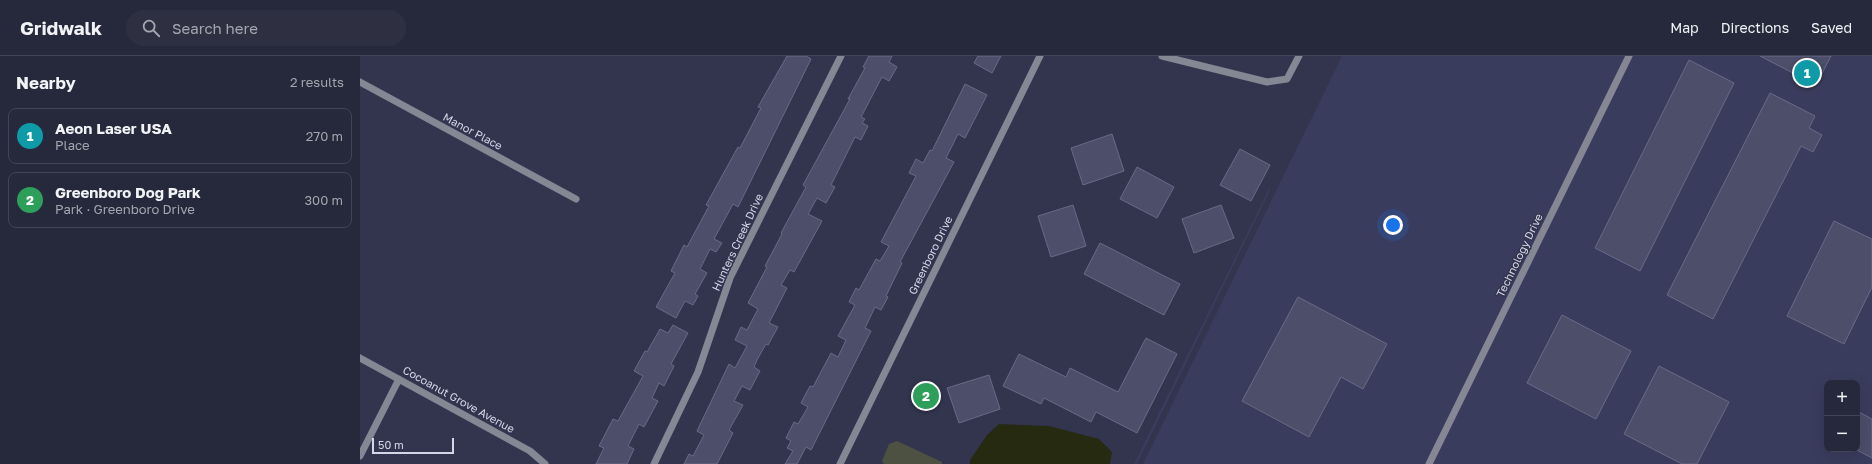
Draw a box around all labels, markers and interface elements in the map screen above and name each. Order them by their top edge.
search box [126,10,406,46]
text: Gridwalk [20,16,102,39]
icon: search [140,17,162,39]
text: Search here [172,19,258,37]
text: Map [1670,19,1699,36]
text: Directions [1721,19,1789,36]
text: Saved [1811,19,1852,36]
pin: 1 [1794,58,1820,88]
text: Nearby [16,72,76,93]
text: 2 results [290,74,344,90]
street label: Manor Place [441,110,505,152]
text: Aeon Laser USA [55,119,172,137]
text: 1 [27,128,33,144]
text: 270 m [306,128,343,144]
text: Place [55,137,90,153]
text: Greenboro Dog Park [55,183,201,201]
street label: Hunters Creek Drive [709,191,765,293]
text: 2 [26,192,34,208]
text: 300 m [305,192,343,208]
text: Park · Greenboro Drive [55,201,195,217]
street label: Technology Drive [1493,211,1545,299]
street label: Greenboro Drive [905,214,955,296]
your location [1383,215,1403,235]
street label: Cocoanut Grove Avenue [401,363,517,435]
map controls [1824,380,1860,452]
button: + [1824,380,1860,416]
pin: 2 [913,381,939,411]
button: − [1824,416,1860,452]
scale bar [372,436,454,455]
text: 50 m [378,438,404,451]

